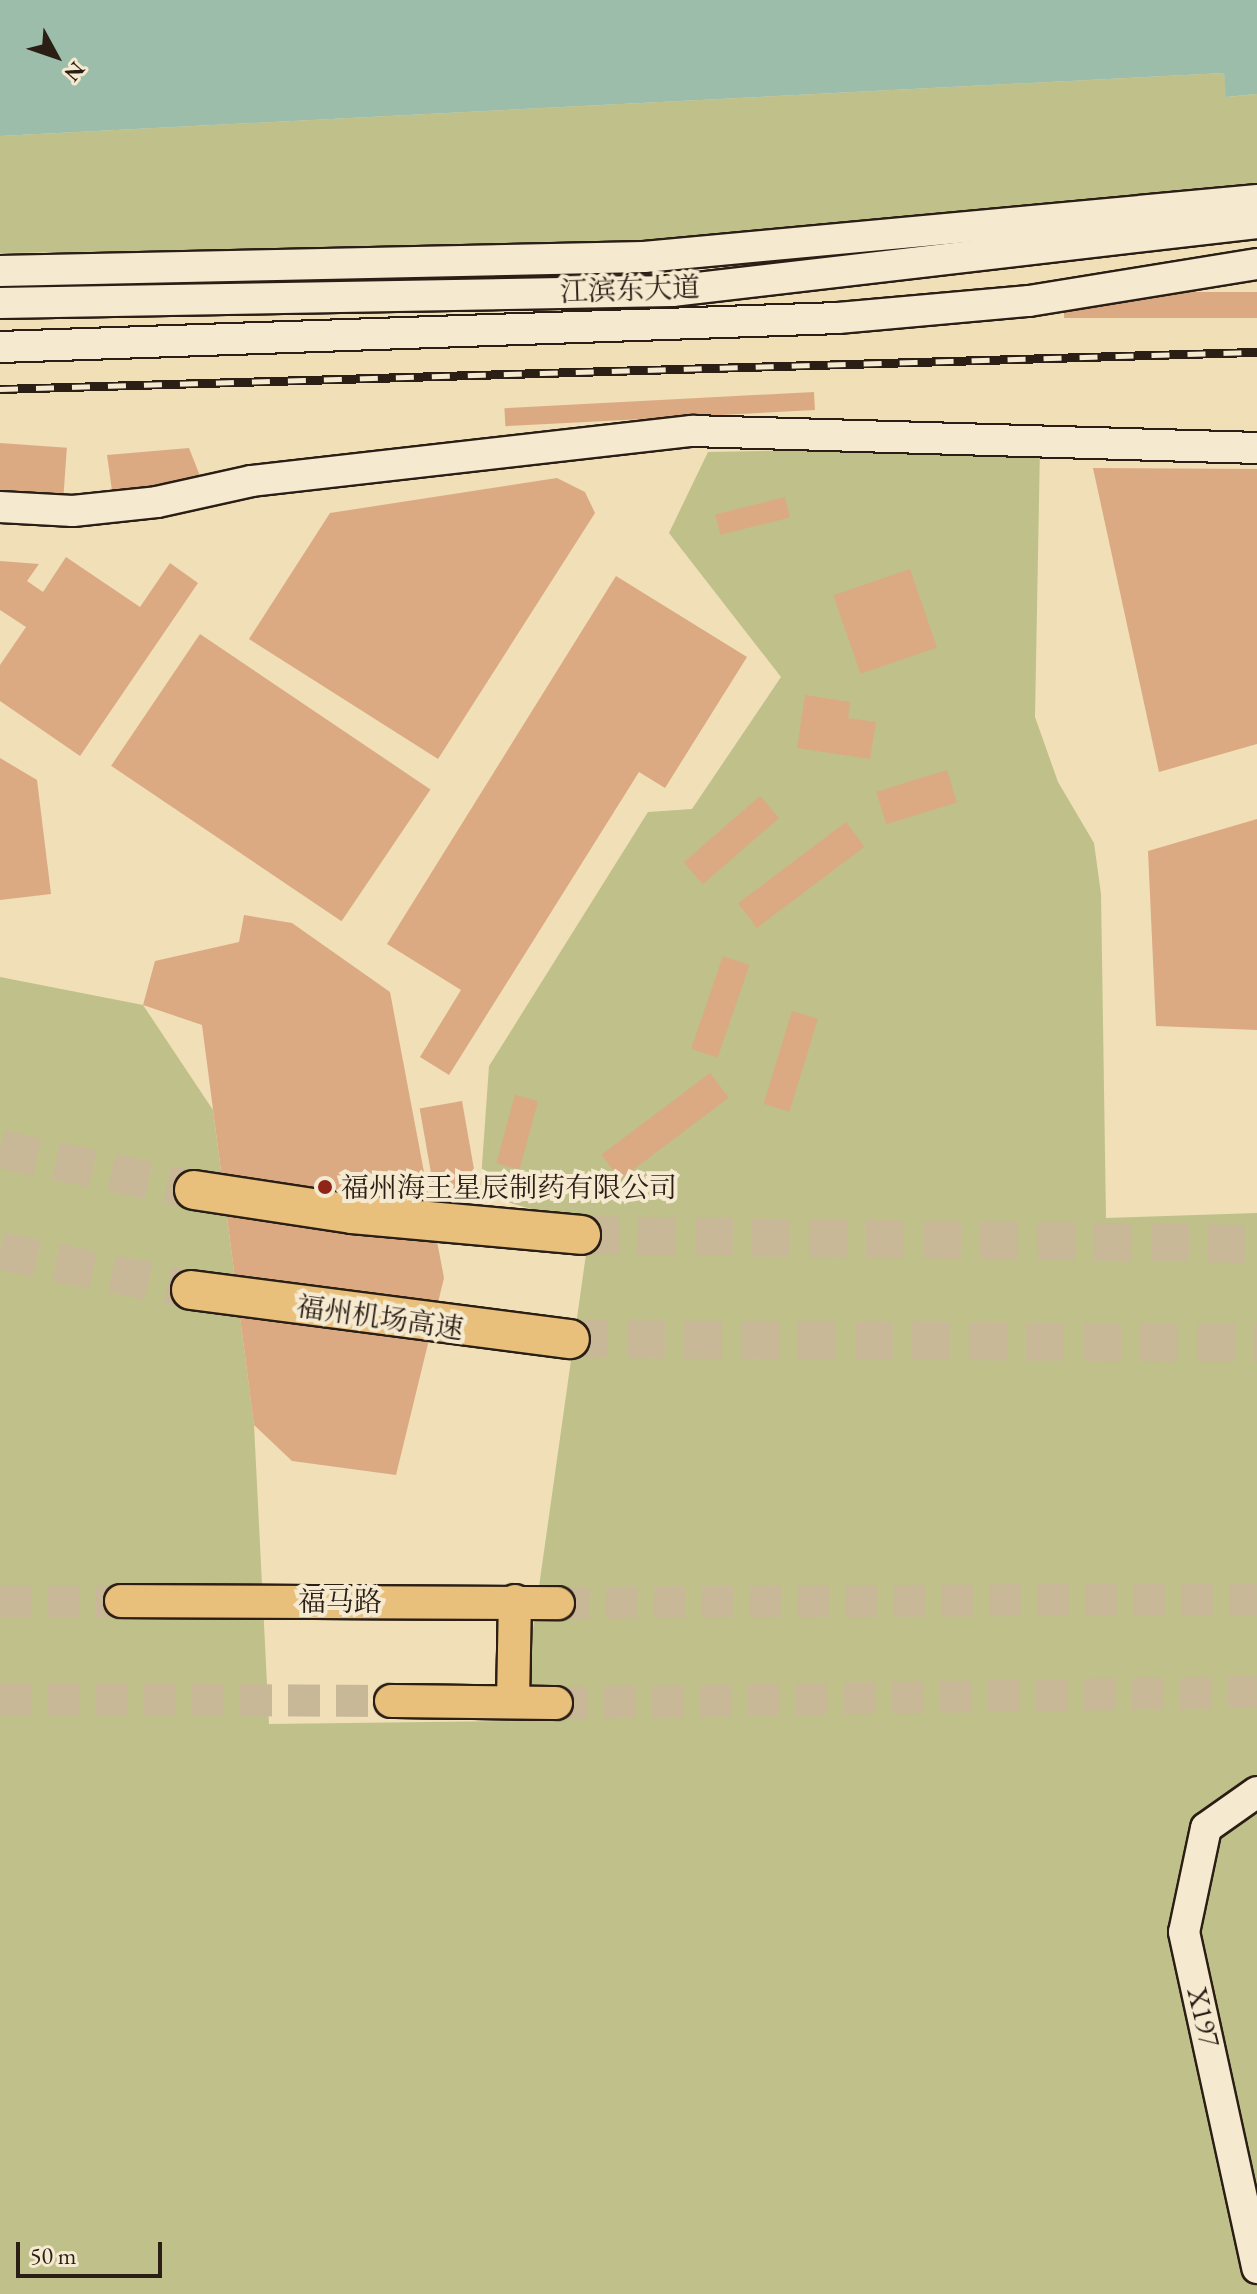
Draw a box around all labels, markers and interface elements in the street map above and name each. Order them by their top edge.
north arrow [16,16,96,96]
text: N [58,56,92,88]
street label: 江滨东大道 [559,270,701,308]
place label: 福州海王星辰制药有限公司 [341,1170,677,1204]
marker: 福州海王星辰制药有限公司 [316,1178,334,1196]
street label: 福州机场高速 [294,1289,466,1345]
street label: 福马路 [298,1584,382,1618]
street label: X197 [1180,1984,1228,2050]
scale bar [20,2226,166,2276]
text: 50 m [30,2240,77,2271]

